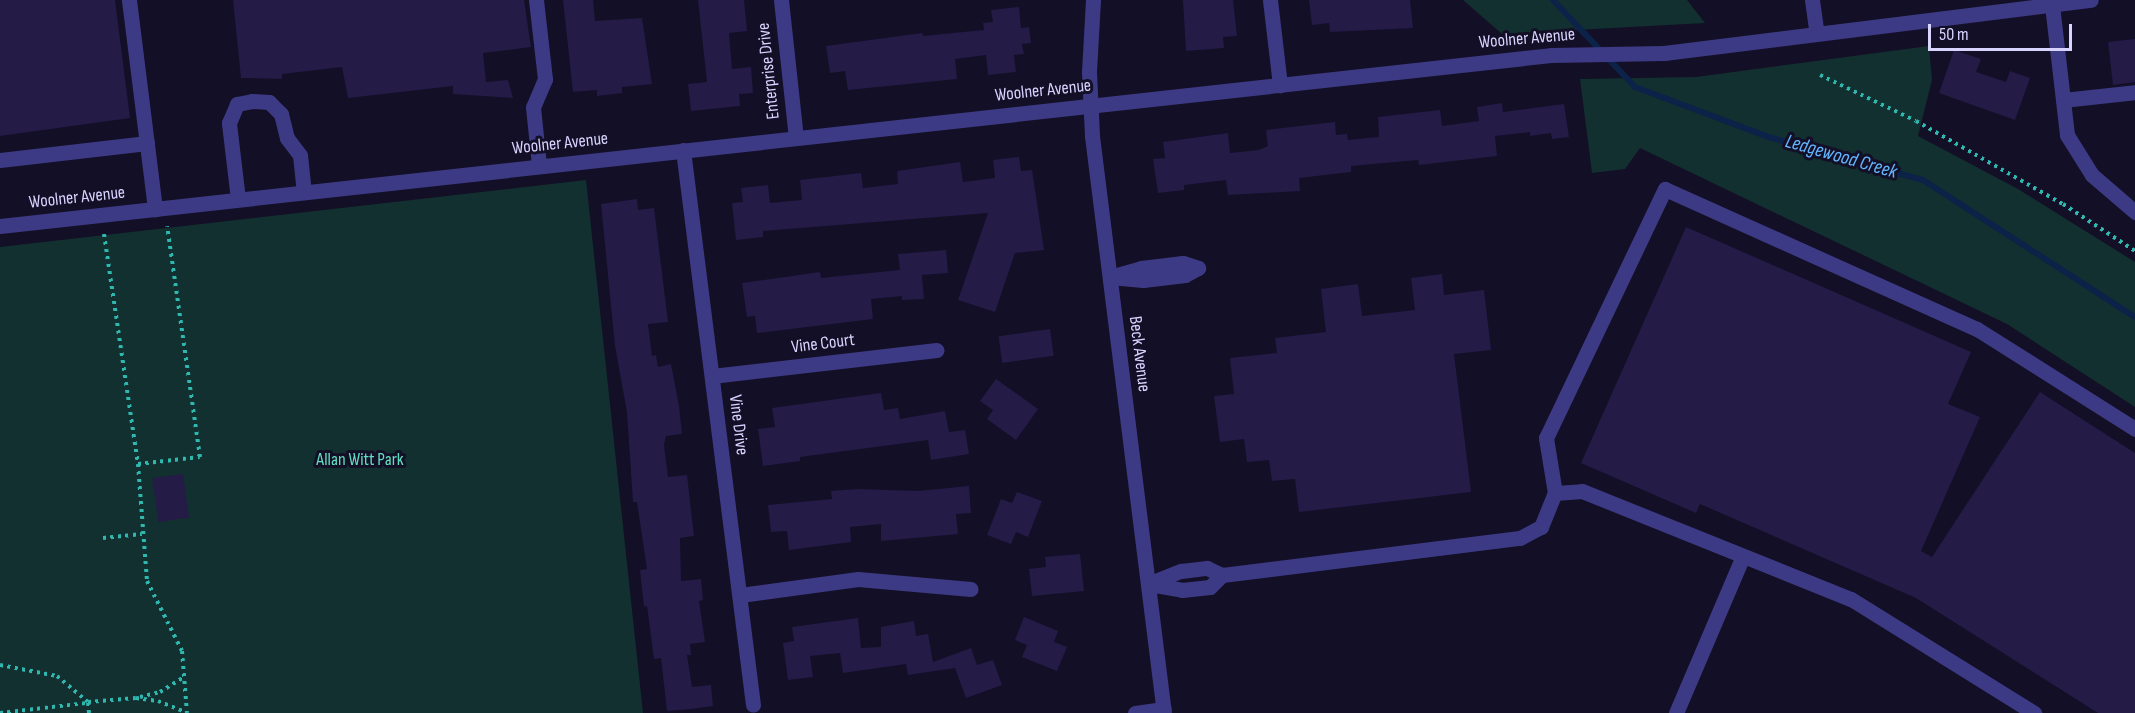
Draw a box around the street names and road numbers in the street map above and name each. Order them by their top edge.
street label: Enterprise Drive [753,22,785,120]
street label: Woolner Avenue [1478,24,1576,54]
street label: Woolner Avenue [994,75,1092,107]
street label: Woolner Avenue [511,128,609,160]
street label: Woolner Avenue [28,182,126,214]
street label: Beck Avenue [1124,315,1154,393]
street label: Vine Court [790,329,856,359]
street label: Vine Drive [724,394,752,456]

